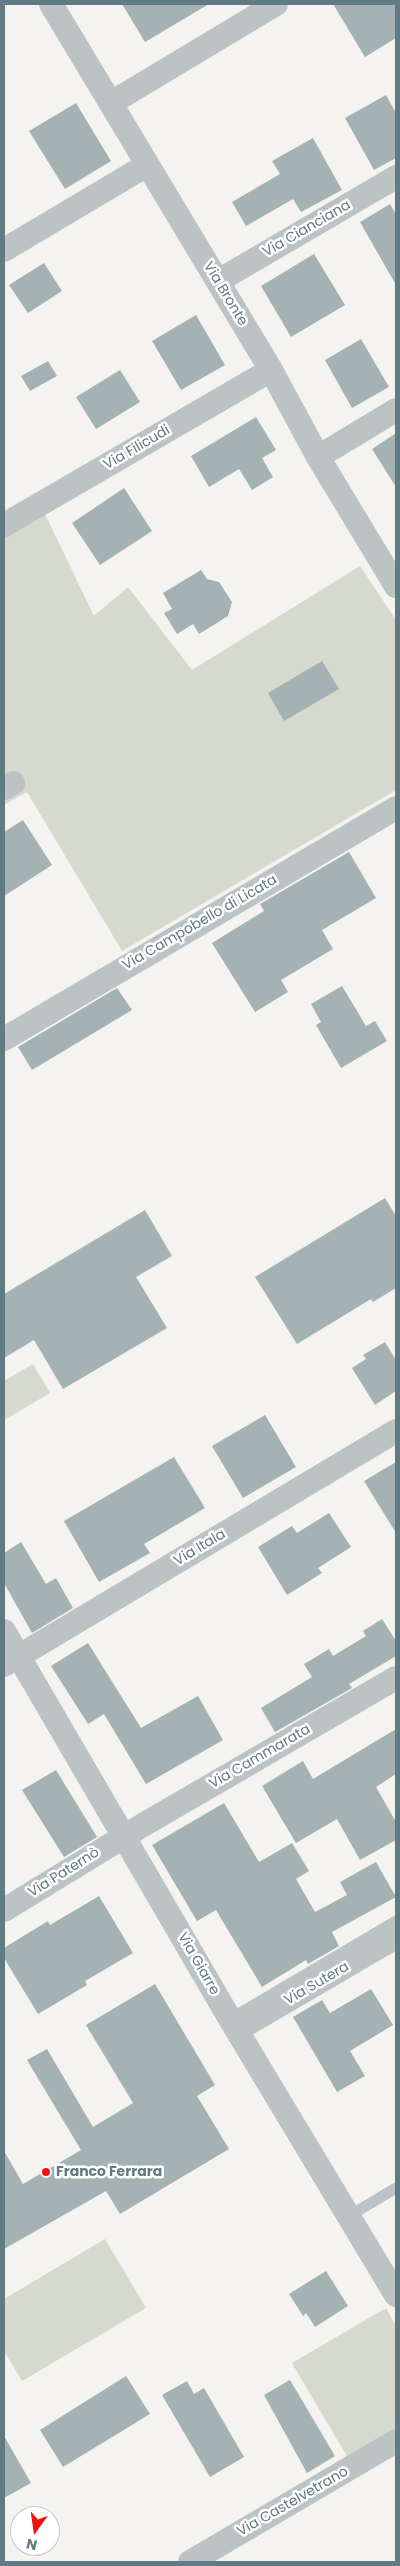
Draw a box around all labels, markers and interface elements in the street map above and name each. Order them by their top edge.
street label: Via Cianciana [260,197,354,261]
street label: Via Bronte [199,259,251,329]
street label: Via Filicudi [101,422,173,474]
street label: Via Campobello di Licata [120,872,280,974]
street label: Via Itala [171,1526,229,1570]
street label: Via Cammarata [206,1721,314,1793]
street label: Via Paternò [25,1845,103,1901]
street label: Via Giarre [173,1930,223,1998]
street label: Via Sutera [282,1959,352,2009]
place label: Franco Ferrara [56,2164,162,2180]
marker: Franco Ferrara [40,2166,52,2178]
street label: Via Castelvetrano [235,2463,351,2541]
north arrow [10,2506,60,2556]
text: N [24,2534,39,2556]

